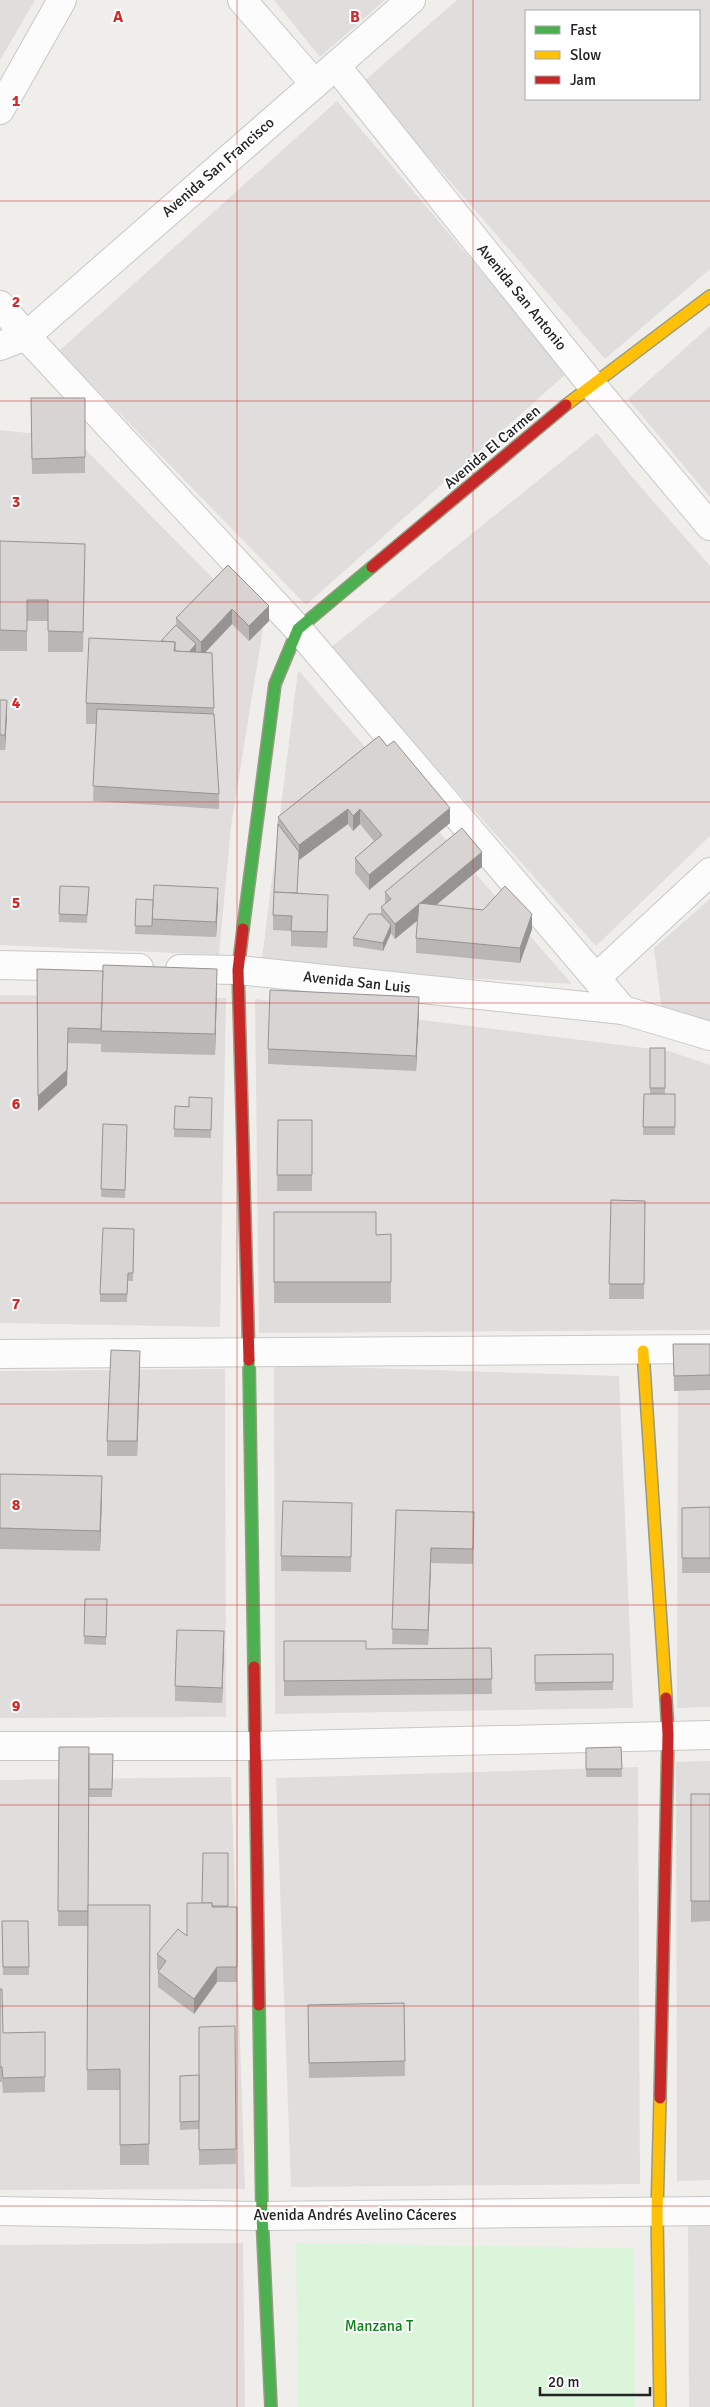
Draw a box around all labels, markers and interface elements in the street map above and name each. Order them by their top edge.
text: A [113,7,124,27]
text: B [350,7,360,27]
legend [525,10,700,100]
text: Fast [570,21,597,39]
text: Slow [570,46,601,64]
text: Jam [570,71,596,89]
text: 1 [12,91,21,111]
street label: Avenida San Francisco [158,113,278,221]
street label: Avenida San Antonio [474,240,571,354]
text: 2 [12,292,20,312]
street label: Avenida El Carmen [440,402,544,492]
text: 3 [12,492,20,512]
text: 4 [12,693,21,713]
text: 5 [12,893,20,913]
street label: Avenida San Luis [302,967,412,997]
text: 6 [12,1094,21,1114]
text: 7 [12,1294,21,1314]
text: 8 [12,1495,21,1515]
text: 9 [12,1696,21,1716]
street label: Avenida Andrés Avelino Cáceres [253,2206,457,2224]
park label: Manzana T [345,2317,414,2335]
scale bar [540,2364,650,2396]
text: 20 m [548,2373,579,2391]

